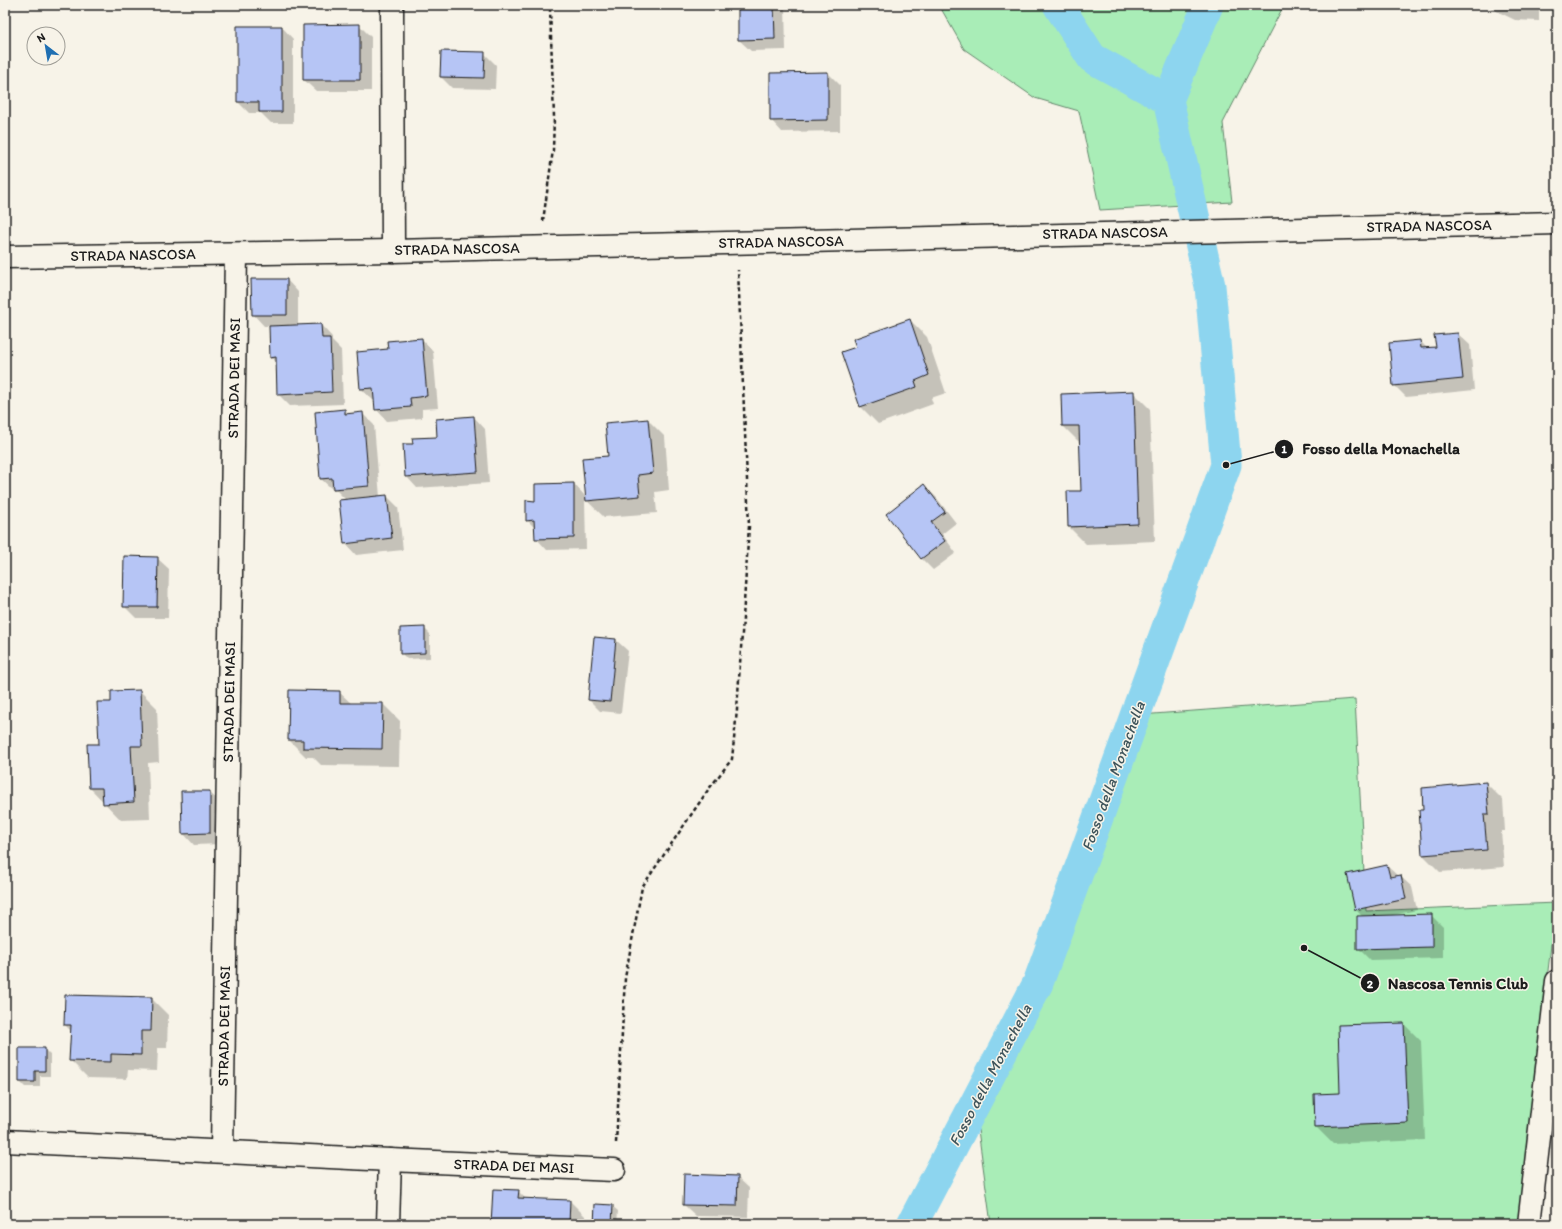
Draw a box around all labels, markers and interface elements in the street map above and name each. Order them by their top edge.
north arrow [26,26,66,66]
text: N [35,30,48,45]
street label: STRADA NASCOSA [1366,216,1492,236]
street label: STRADA NASCOSA [1042,223,1168,243]
street label: STRADA NASCOSA [718,232,844,252]
street label: STRADA NASCOSA [394,239,520,259]
street label: STRADA NASCOSA [70,245,196,265]
street label: STRADA DEI MASI [224,318,244,438]
callout: Fosso della Monachella [1274,435,1468,463]
text: Fosso della Monachella [1302,439,1460,458]
text: 1 [1281,442,1287,456]
street label: STRADA DEI MASI [219,642,239,762]
water label: Fosso della Monachella [1077,698,1149,853]
street label: STRADA DEI MASI [214,966,234,1086]
callout: Nascosa Tennis Club [1360,969,1536,997]
text: Nascosa Tennis Club [1388,974,1528,993]
text: 2 [1367,977,1374,991]
water label: Fosso della Monachella [945,1000,1036,1149]
street label: STRADA DEI MASI [453,1155,575,1177]

